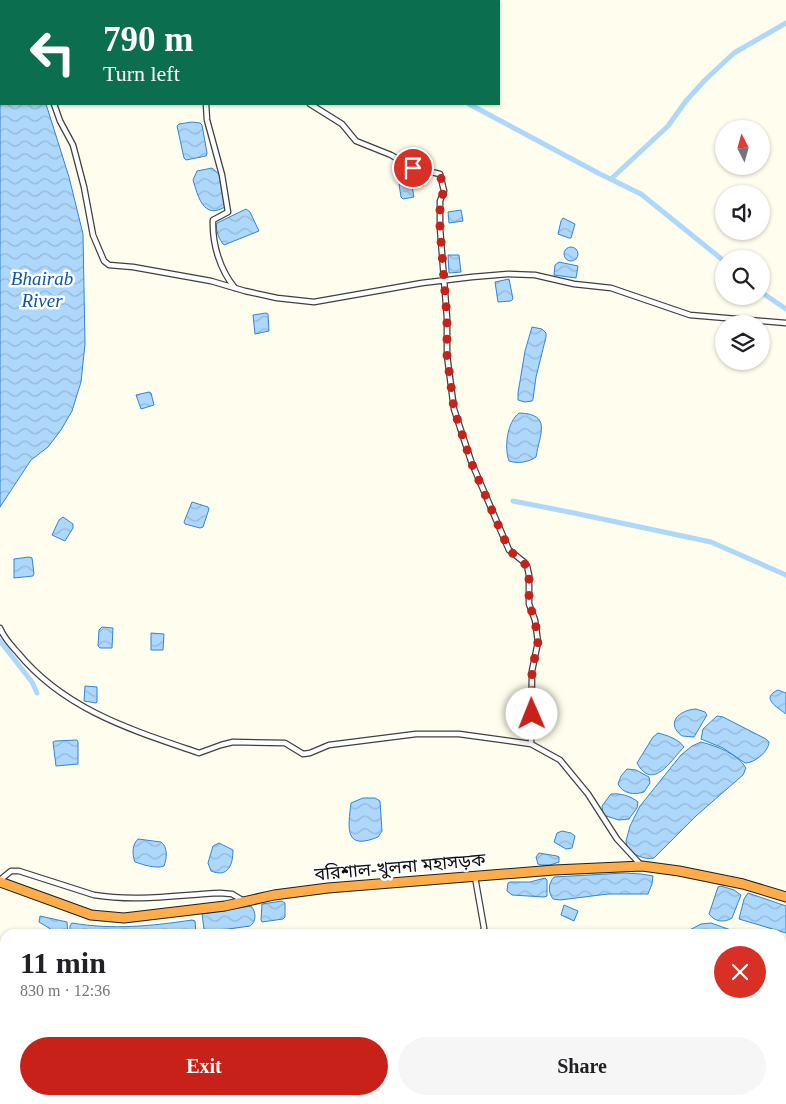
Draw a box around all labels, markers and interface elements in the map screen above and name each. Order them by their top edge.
icon: left [20,20,85,85]
text: 790 m [103,20,193,59]
text: Turn left [103,61,180,86]
north arrow [715,120,770,175]
map controls [715,120,770,370]
pin [392,147,434,189]
icon: arrive [399,154,427,182]
button: sound [715,185,770,240]
button: search [715,250,770,305]
water label: Bhairab River [11,268,73,311]
button: layers [715,315,770,370]
position arrow [505,687,557,739]
street label: বরিশাল-খুলনা মহাসড়ক [313,850,487,886]
text: 11 min [20,946,106,979]
button: close [714,946,766,998]
text: 830 m · 12:36 [20,982,110,999]
button: Exit [20,1037,388,1095]
button: Share [398,1037,766,1095]

